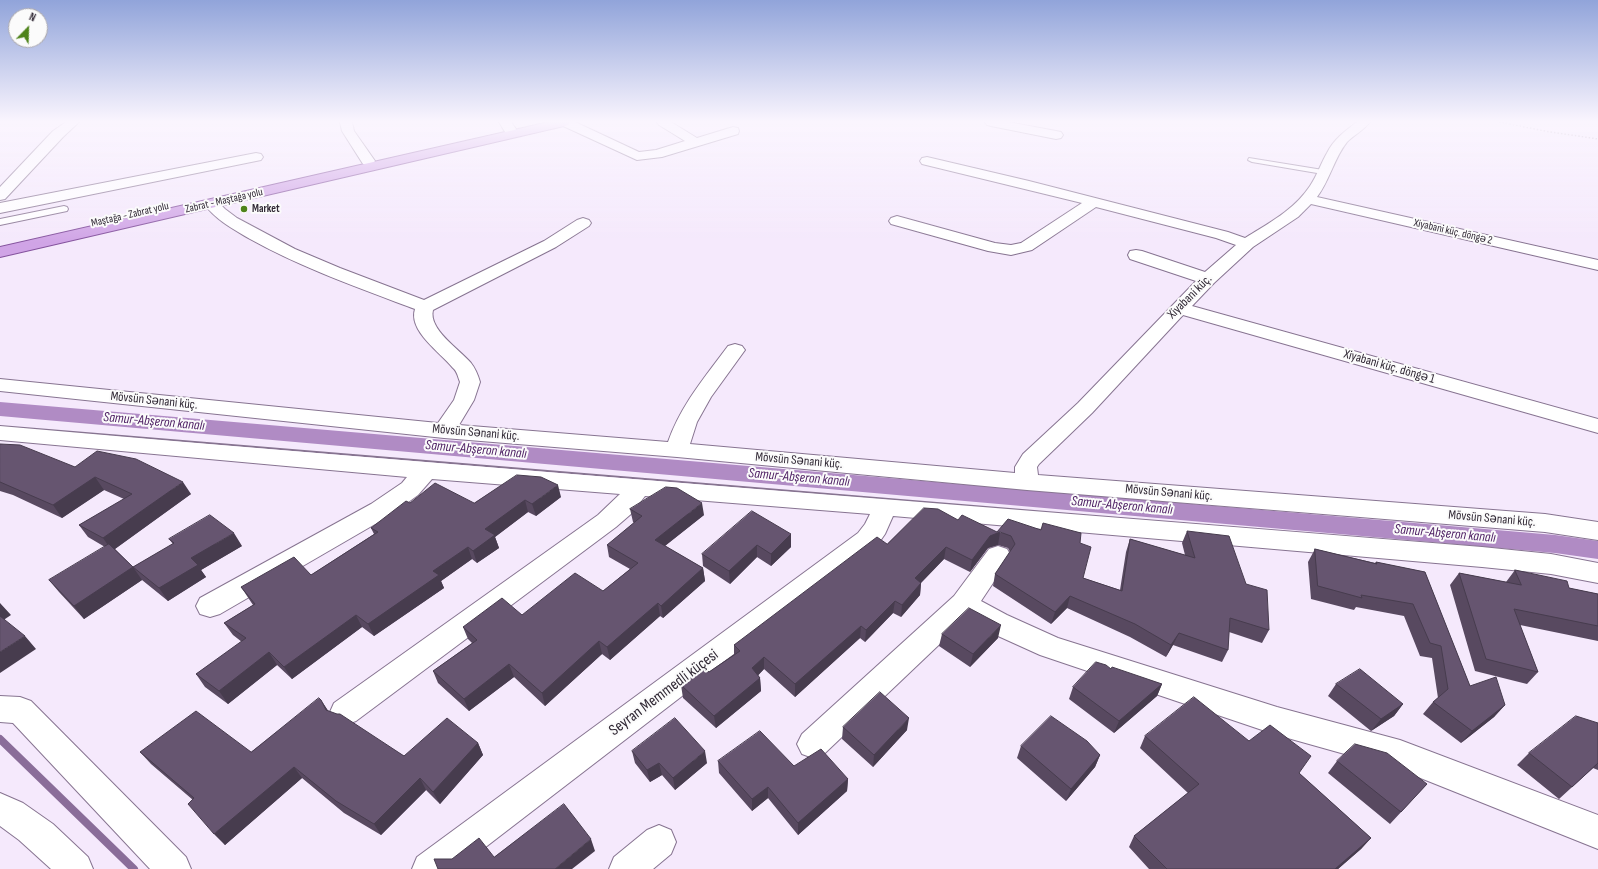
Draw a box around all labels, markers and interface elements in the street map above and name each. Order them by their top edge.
north arrow [8,8,48,48]
text: N [27,10,38,25]
street label: Zabrat - Maştağa yolu [184,186,264,216]
street label: Maştağa - Zabrat yolu [90,200,170,230]
place label: Market [252,202,280,216]
marker: Market [239,204,249,214]
street label: Xiyabani küç. döngə 2 [1412,217,1494,247]
street label: Xiyabani küç. [1165,272,1215,322]
street label: Xiyabani küç. döngə 1 [1342,347,1436,387]
street label: Mövsün Sənani küç. [110,389,198,413]
water label: Samur-Abşeron kanalı [103,409,205,435]
street label: Mövsün Sənani küç. [432,421,520,445]
water label: Samur-Abşeron kanalı [425,437,527,463]
street label: Mövsün Sənani küç. [755,449,843,473]
water label: Samur-Abşeron kanalı [748,465,850,491]
street label: Mövsün Sənani küç. [1125,481,1213,505]
water label: Samur-Abşeron kanalı [1071,493,1173,519]
street label: Mövsün Sənani küç. [1448,507,1536,531]
water label: Samur-Abşeron kanalı [1394,521,1496,547]
street label: Seyran Memmedli küçesi [606,646,722,740]

